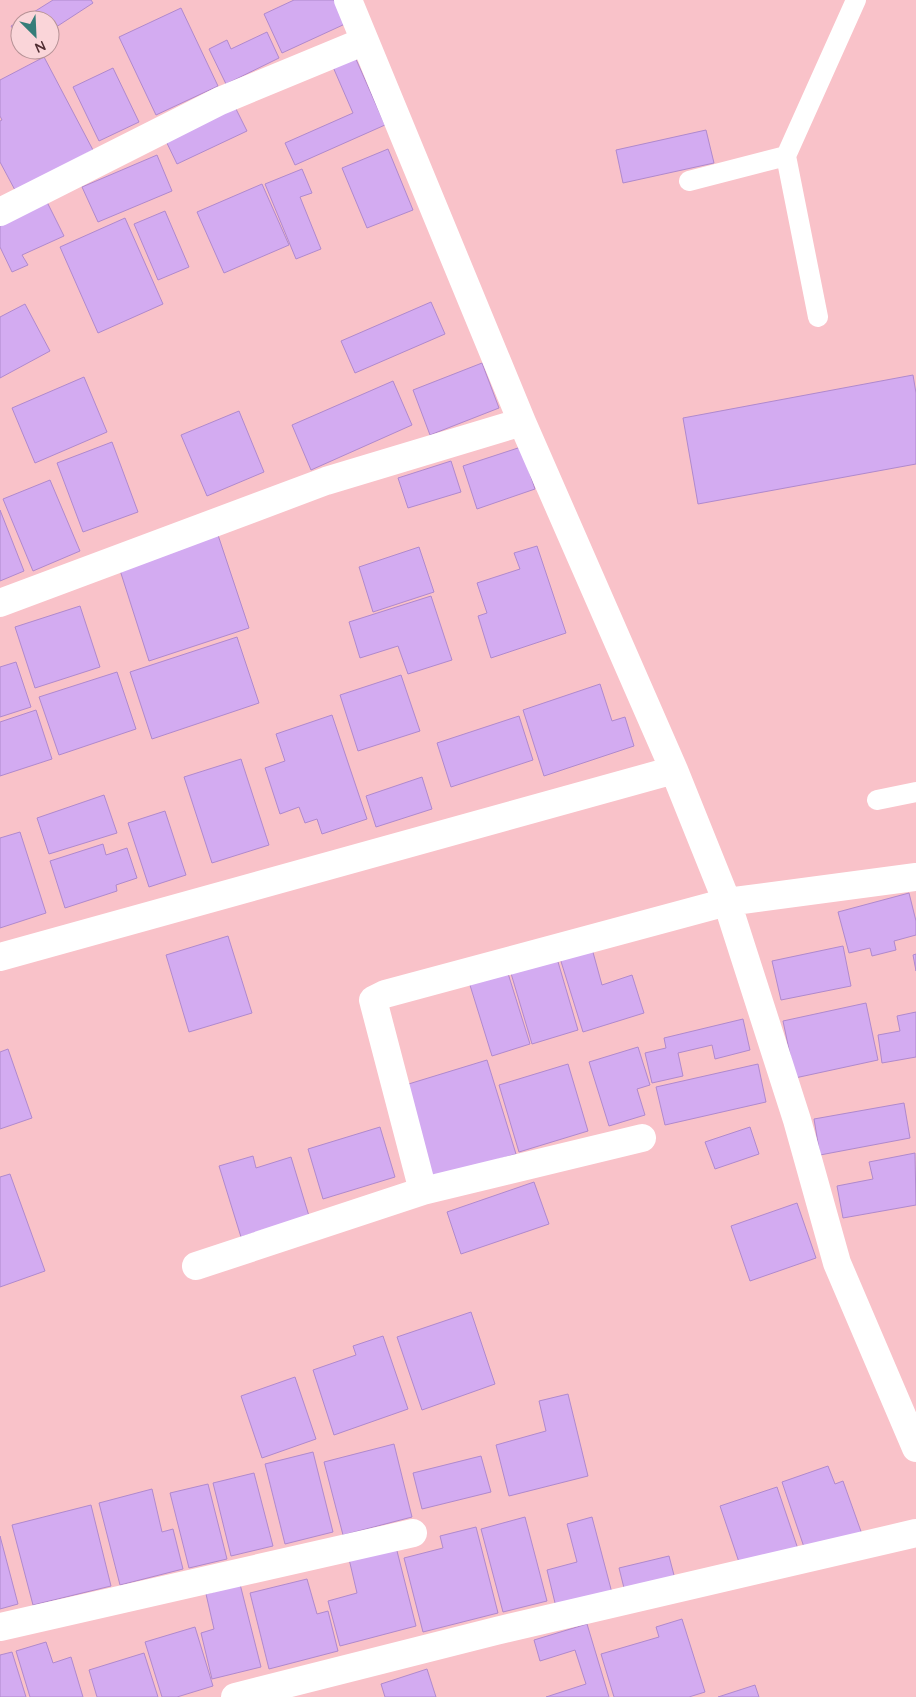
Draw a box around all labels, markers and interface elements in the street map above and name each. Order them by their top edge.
north arrow [10,10,60,60]
text: N [32,37,49,57]

